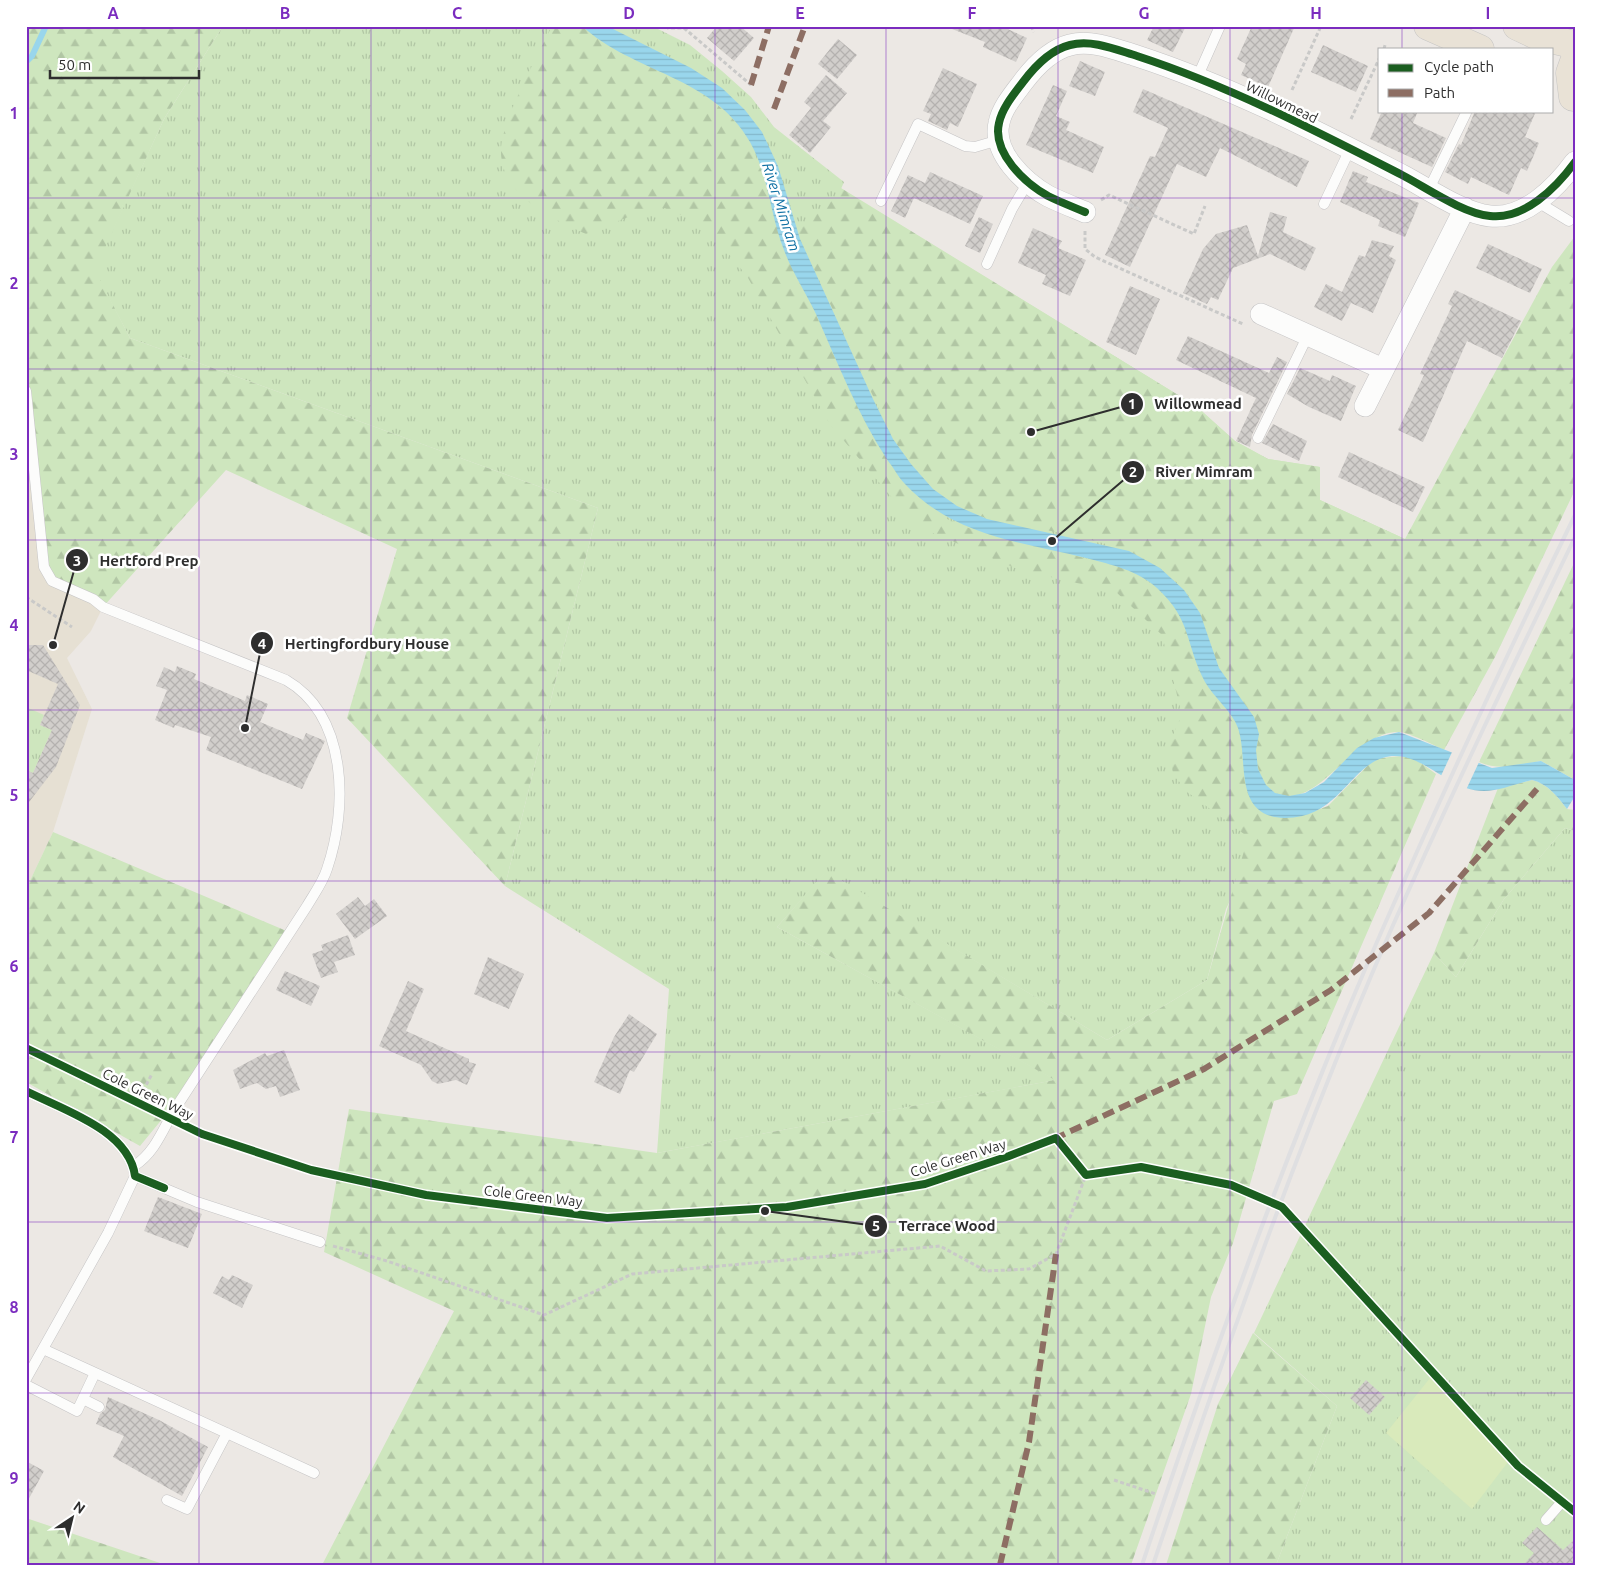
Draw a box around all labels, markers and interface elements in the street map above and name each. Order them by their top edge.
text: A [107,4,119,22]
text: B [280,4,290,22]
text: C [452,4,462,22]
text: D [623,4,635,22]
text: E [795,4,805,22]
text: F [968,4,977,22]
text: G [1138,4,1150,22]
text: H [1310,4,1322,22]
text: I [1486,4,1490,22]
scale bar [50,48,199,80]
legend [1378,48,1554,112]
text: 50 m [58,56,91,73]
text: Cycle path [1424,58,1494,75]
street label: Willowmead [1243,78,1321,126]
text: Path [1424,84,1455,101]
text: 1 [9,104,19,122]
water label: River Mimram [759,160,804,253]
text: 2 [9,274,19,292]
callout: Willowmead [1120,389,1252,419]
text: 1 [1128,395,1136,412]
text: Willowmead [1154,395,1242,412]
text: 3 [9,445,19,463]
callout: River Mimram [1121,457,1263,487]
text: 2 [1129,463,1137,480]
text: River Mimram [1155,463,1253,480]
callout: Hertford Prep [64,545,208,575]
text: 3 [73,552,81,569]
text: Hertford Prep [99,552,199,569]
text: 4 [9,616,19,634]
callout: Hertingfordbury House [250,628,459,658]
text: 4 [258,635,266,652]
text: Hertingfordbury House [285,635,449,652]
text: 5 [9,786,19,804]
text: 6 [9,957,19,975]
street label: Cole Green Way [100,1065,196,1123]
text: 7 [9,1128,19,1146]
street label: Cole Green Way [908,1136,1008,1180]
street label: Cole Green Way [483,1182,583,1210]
callout: Terrace Wood [864,1211,1006,1241]
text: 5 [872,1217,880,1234]
text: Terrace Wood [899,1217,996,1234]
text: 8 [9,1298,19,1316]
text: 9 [9,1469,19,1487]
north arrow [48,1494,98,1544]
text: N [71,1498,88,1517]

